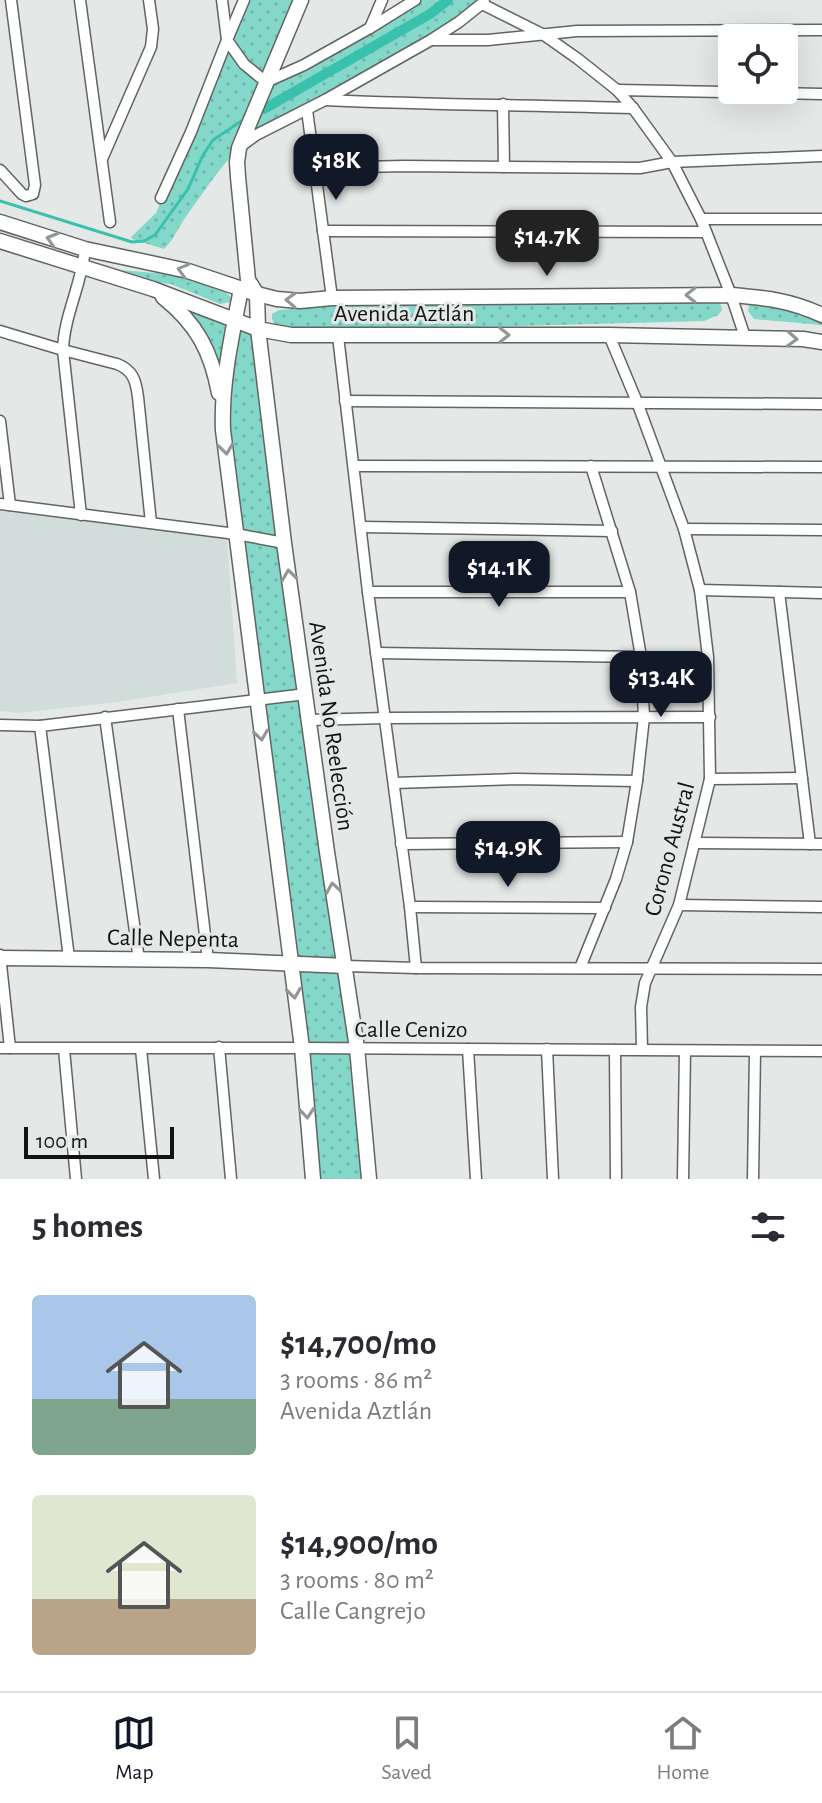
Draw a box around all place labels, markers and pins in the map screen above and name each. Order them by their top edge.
pin: $18K [289,134,383,202]
pin: $14.7K [482,210,612,278]
pin: $14.1K [434,541,564,609]
pin: $13.4K [596,651,726,719]
pin: $14.9K [443,821,573,889]

